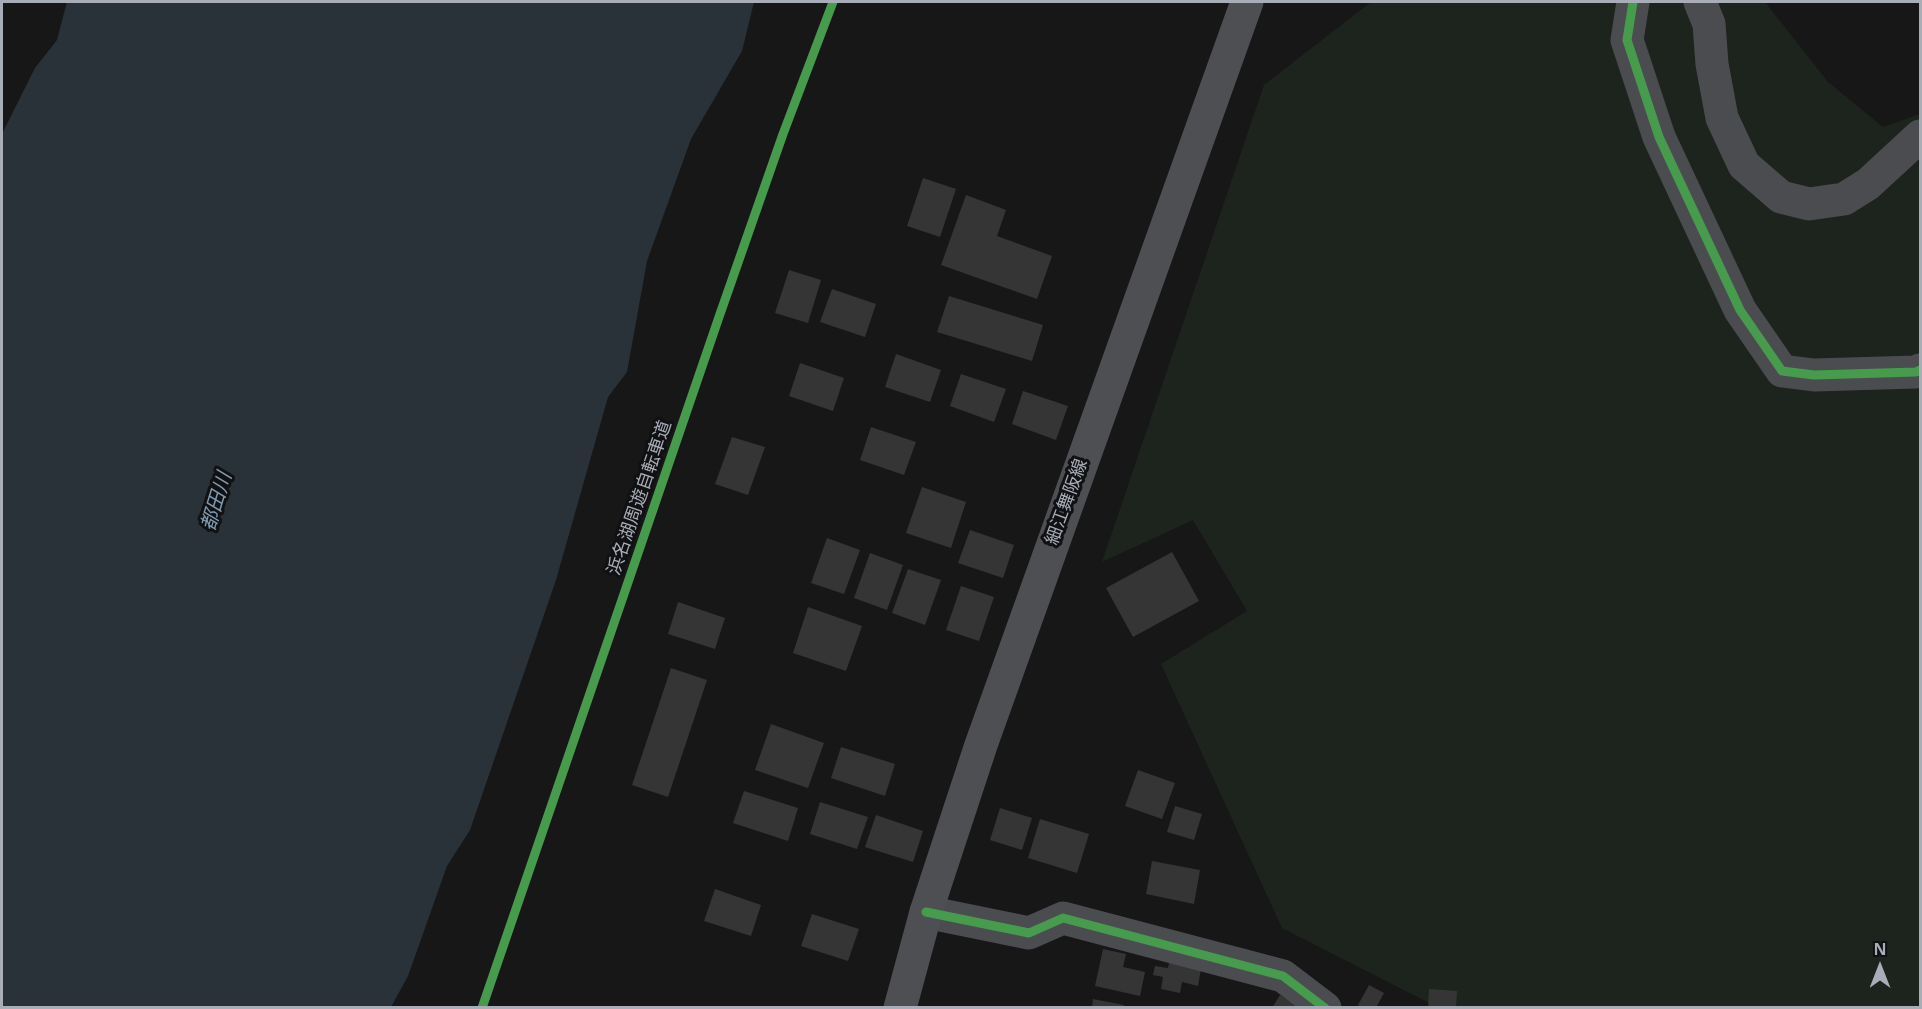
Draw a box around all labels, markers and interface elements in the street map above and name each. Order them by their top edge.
street label: 浜名湖周遊自転車道 [603,418,677,578]
street label: 細江舞阪線 [1041,456,1093,548]
water label: 都田川 [197,470,237,534]
north arrow [1850,937,1910,997]
text: N [1873,938,1887,960]

